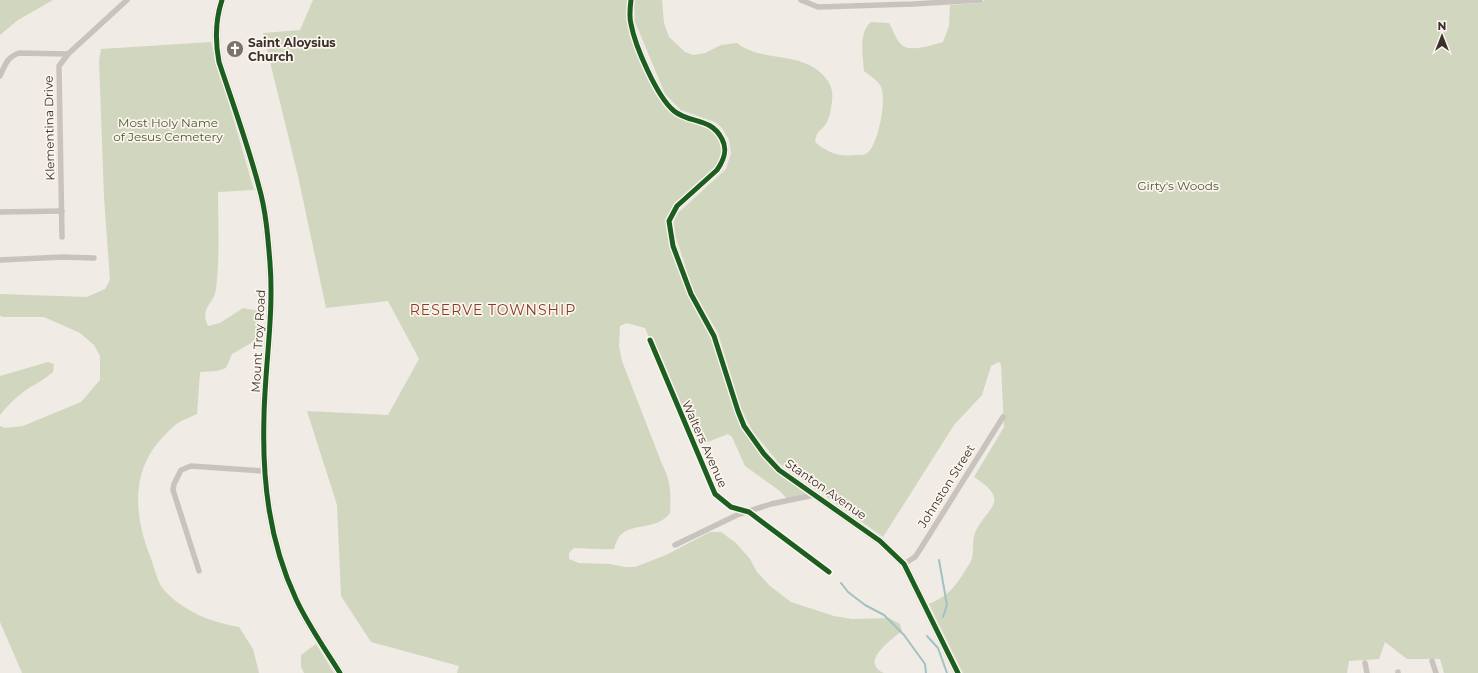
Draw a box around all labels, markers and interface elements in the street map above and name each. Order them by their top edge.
north arrow [1422,16,1462,56]
text: N [1438,19,1446,33]
place label: Saint Aloysius Church [248,35,336,64]
church icon: Saint Aloysius Church [225,39,245,59]
street label: Klementina Drive [41,75,57,181]
park label: Most Holy Name of Jesus Cemetery [113,115,223,144]
park label: Girty's Woods [1137,178,1219,193]
street label: Mount Troy Road [248,289,268,393]
district label: RESERVE TOWNSHIP [410,301,576,319]
street label: Walters Avenue [679,398,731,490]
street label: Johnston Street [914,442,978,531]
street label: Stanton Avenue [782,455,870,523]

